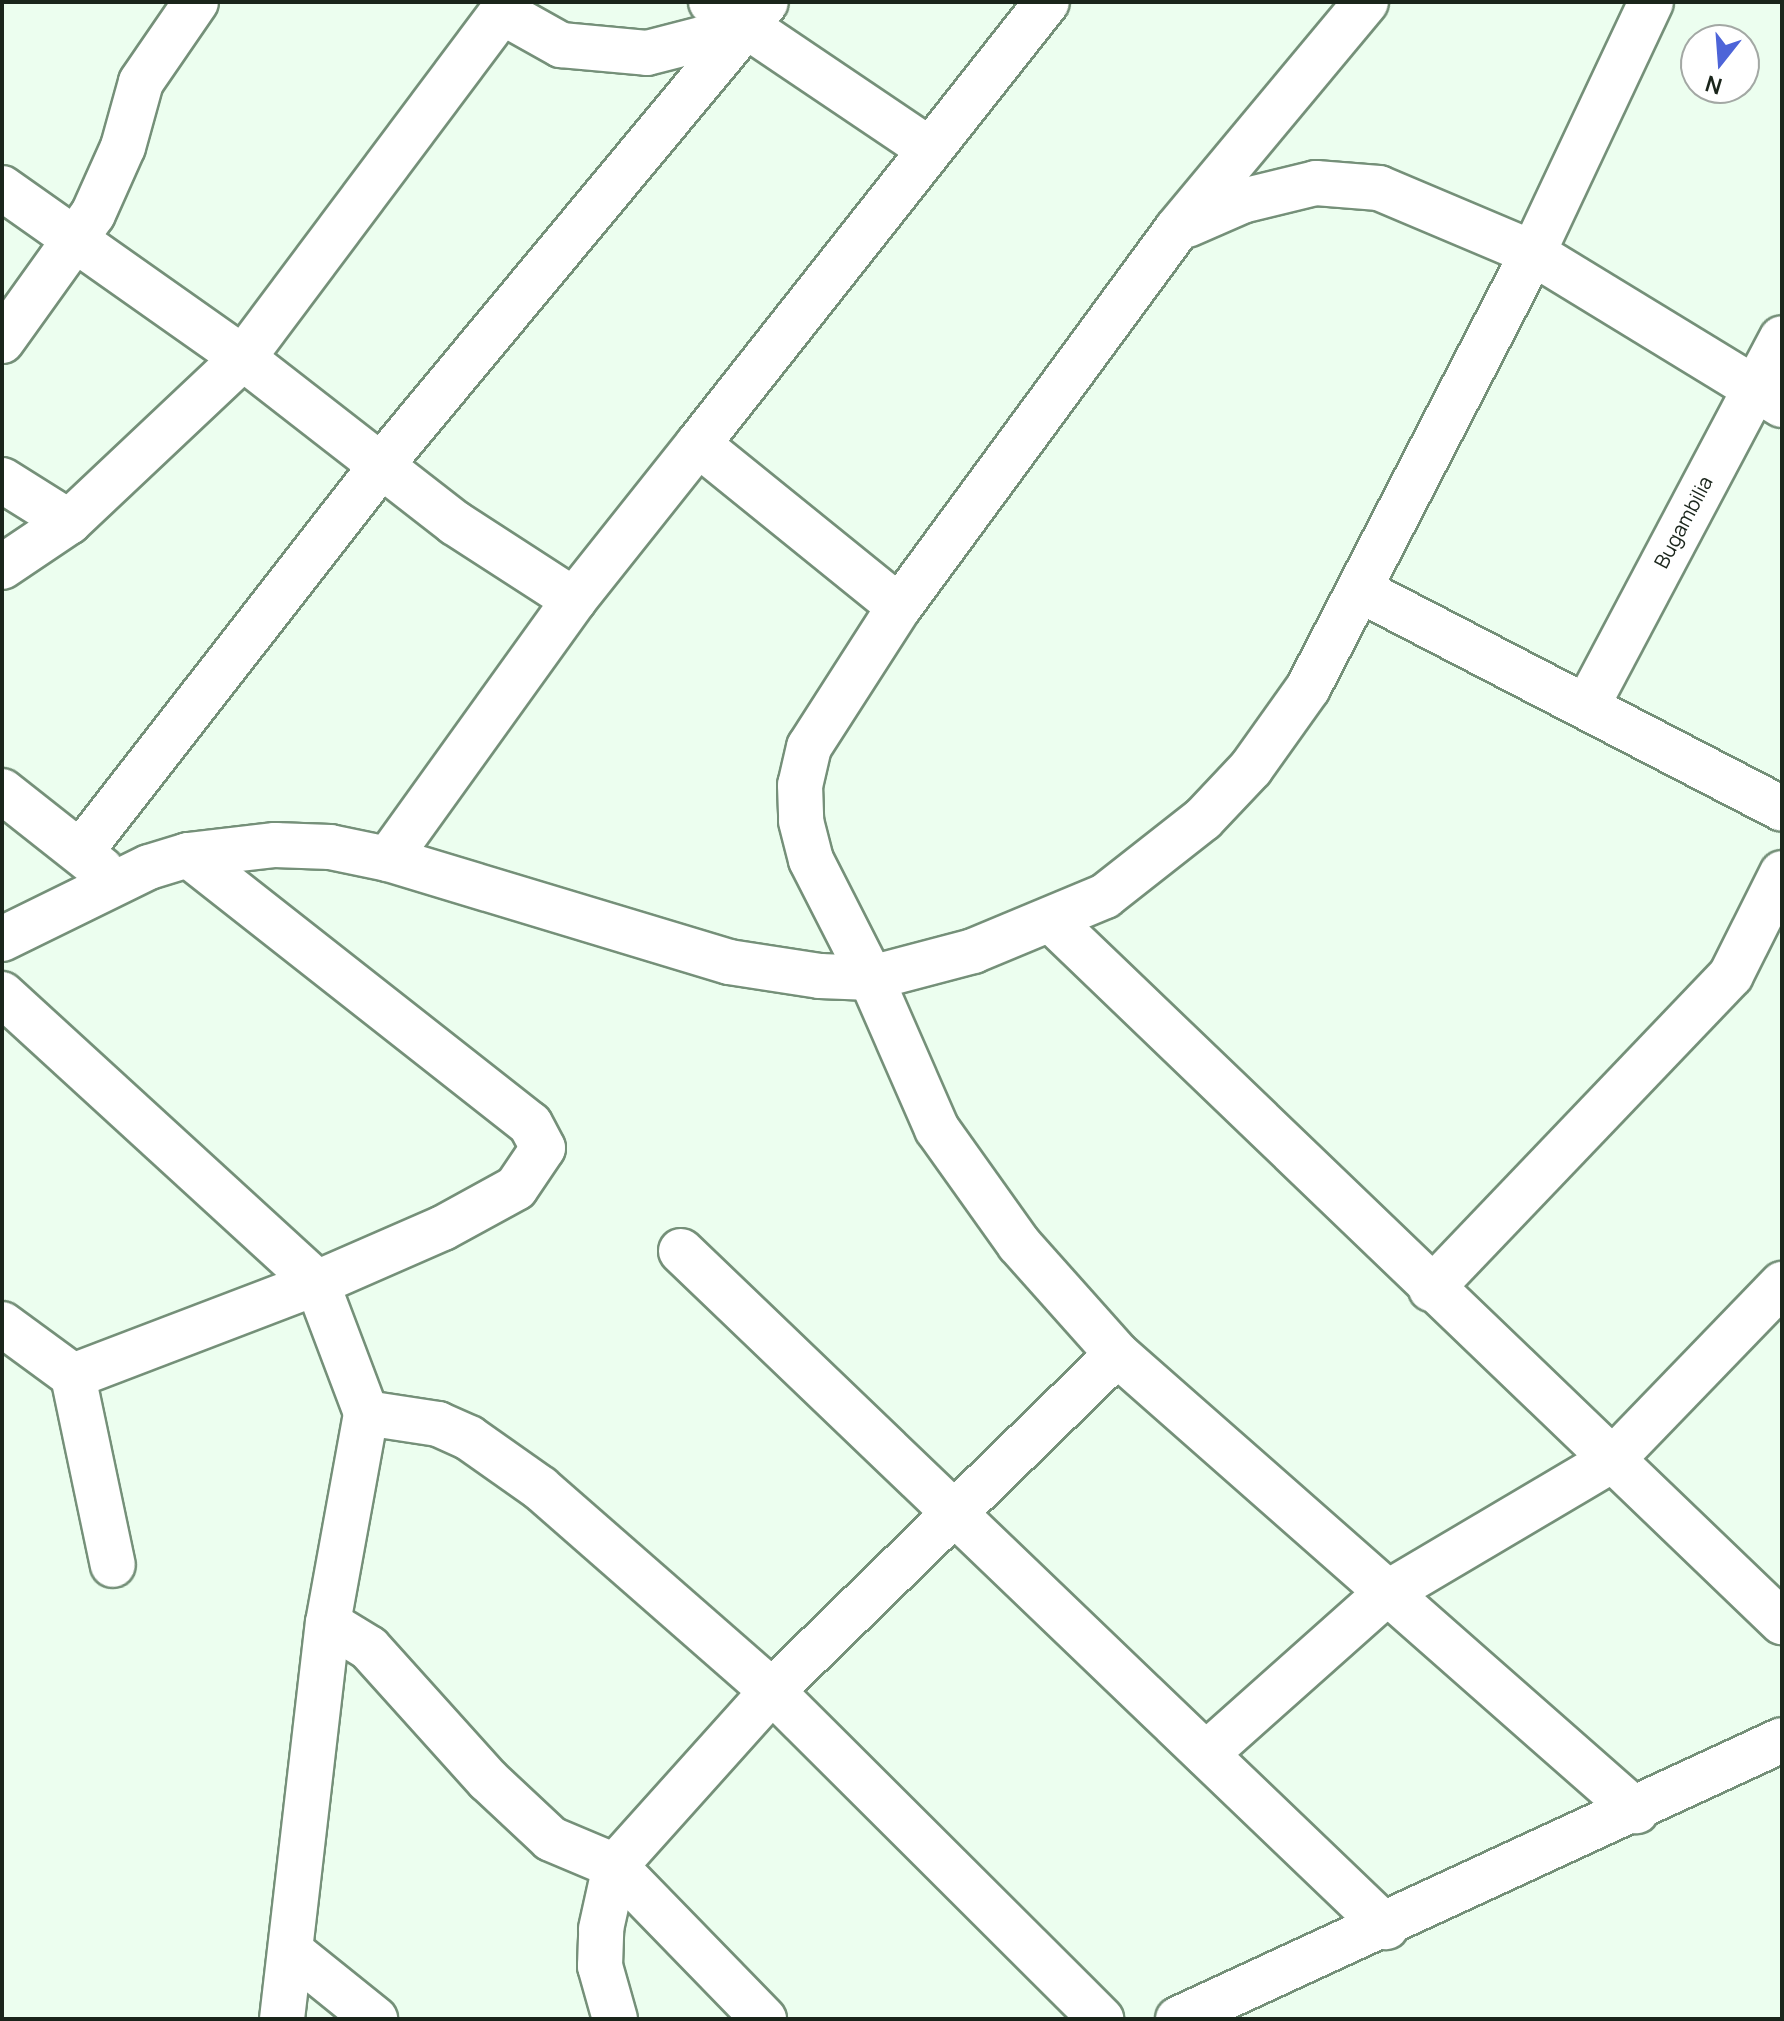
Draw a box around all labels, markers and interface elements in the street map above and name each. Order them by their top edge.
north arrow [1680,24,1760,104]
text: N [1702,68,1726,102]
street label: Bugambilia [1649,472,1717,572]

